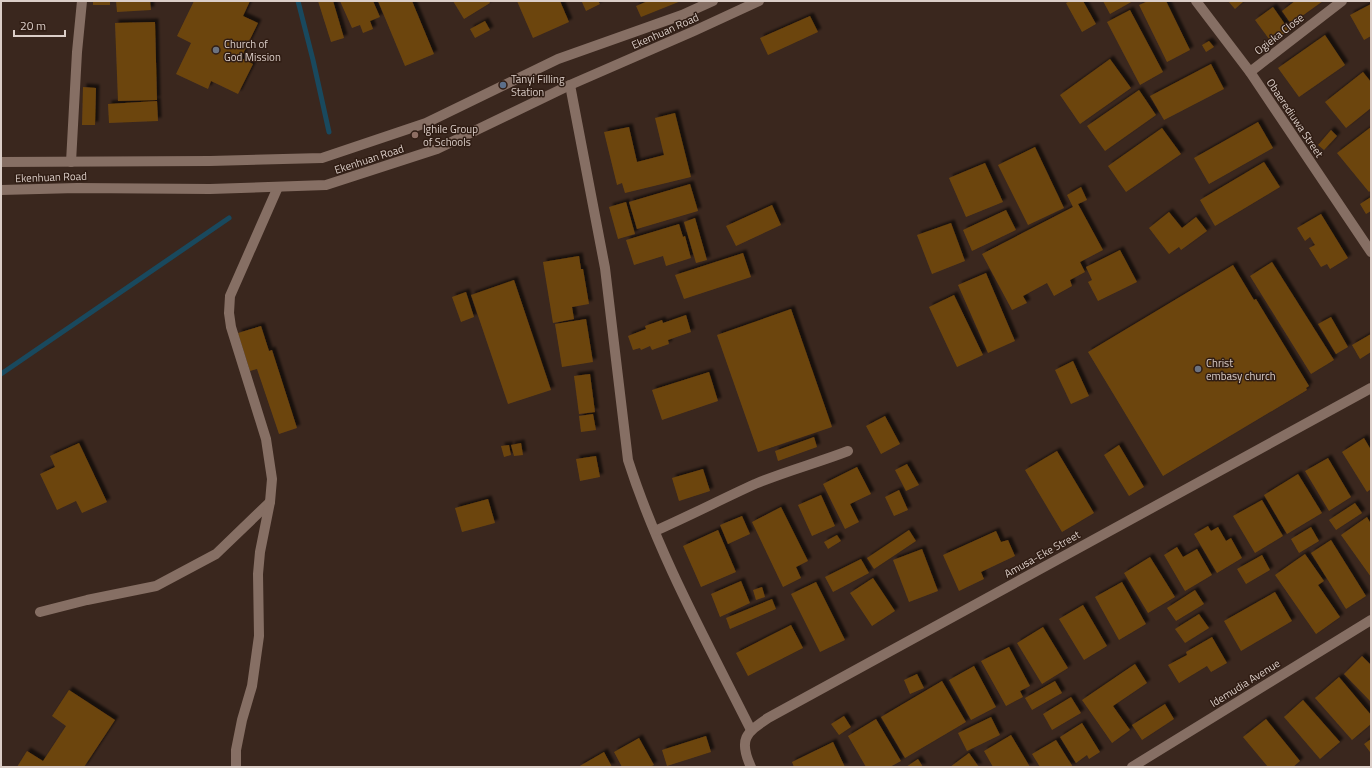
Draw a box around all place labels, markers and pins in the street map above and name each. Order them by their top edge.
place label: Church of God Mission [224,36,281,65]
marker: Church of God Mission [211,45,221,55]
place label: Tanyi Filling Station [511,71,565,100]
marker: Tanyi Filling Station [498,80,508,90]
place label: Ighile Group of Schools [423,121,478,150]
marker: Ighile Group of Schools [410,130,420,140]
place label: Christ embasy church [1206,355,1276,384]
marker: Christ embasy church [1193,364,1203,374]

